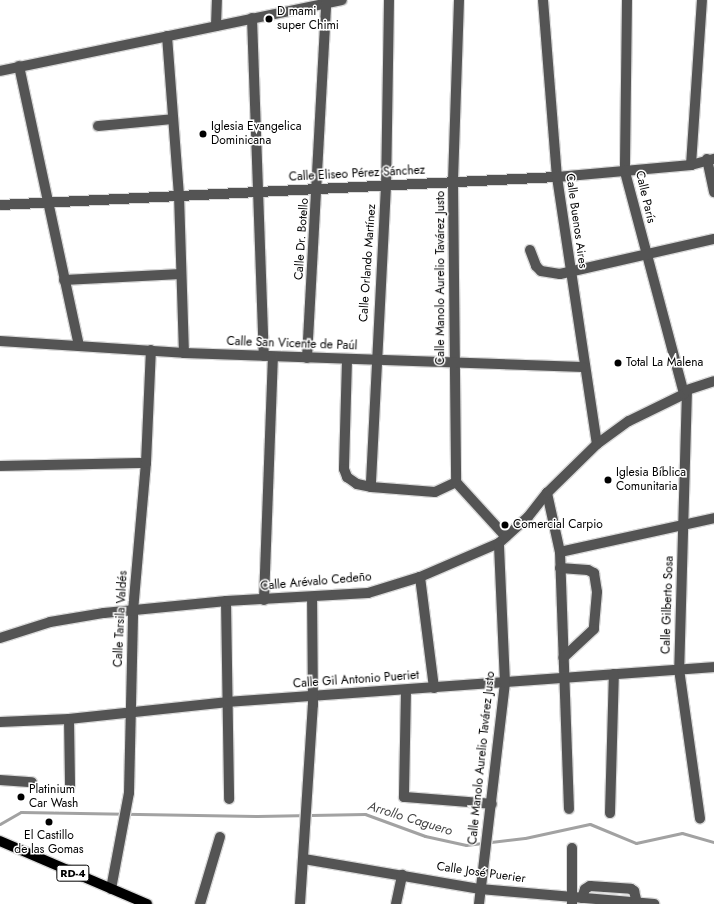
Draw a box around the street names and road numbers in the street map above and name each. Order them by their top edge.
street label: Calle Eliseo Pérez Sánchez [288,163,426,185]
street label: Calle París [632,169,658,225]
street label: Calle Buenos Aires [562,173,590,269]
street label: Calle Manolo Aurelio Tavárez Justo [434,191,448,365]
street label: Calle Dr. Botello [292,197,312,281]
street label: Calle Orlando Martínez [357,204,379,322]
street label: Calle San Vicente de Paúl [226,335,358,353]
street label: Calle Gilberto Sosa [659,556,677,654]
street label: Calle Tarsila Valdés [111,570,131,668]
street label: Calle Arévalo Cedeño [260,570,372,594]
street label: Calle Gil Antonio Pueriet [292,668,420,692]
street label: Calle Manolo Aurelio Tavárez Justo [466,671,498,845]
street label: Calle José Puerier [436,860,526,886]
road number: RD-4 [56,864,90,882]

